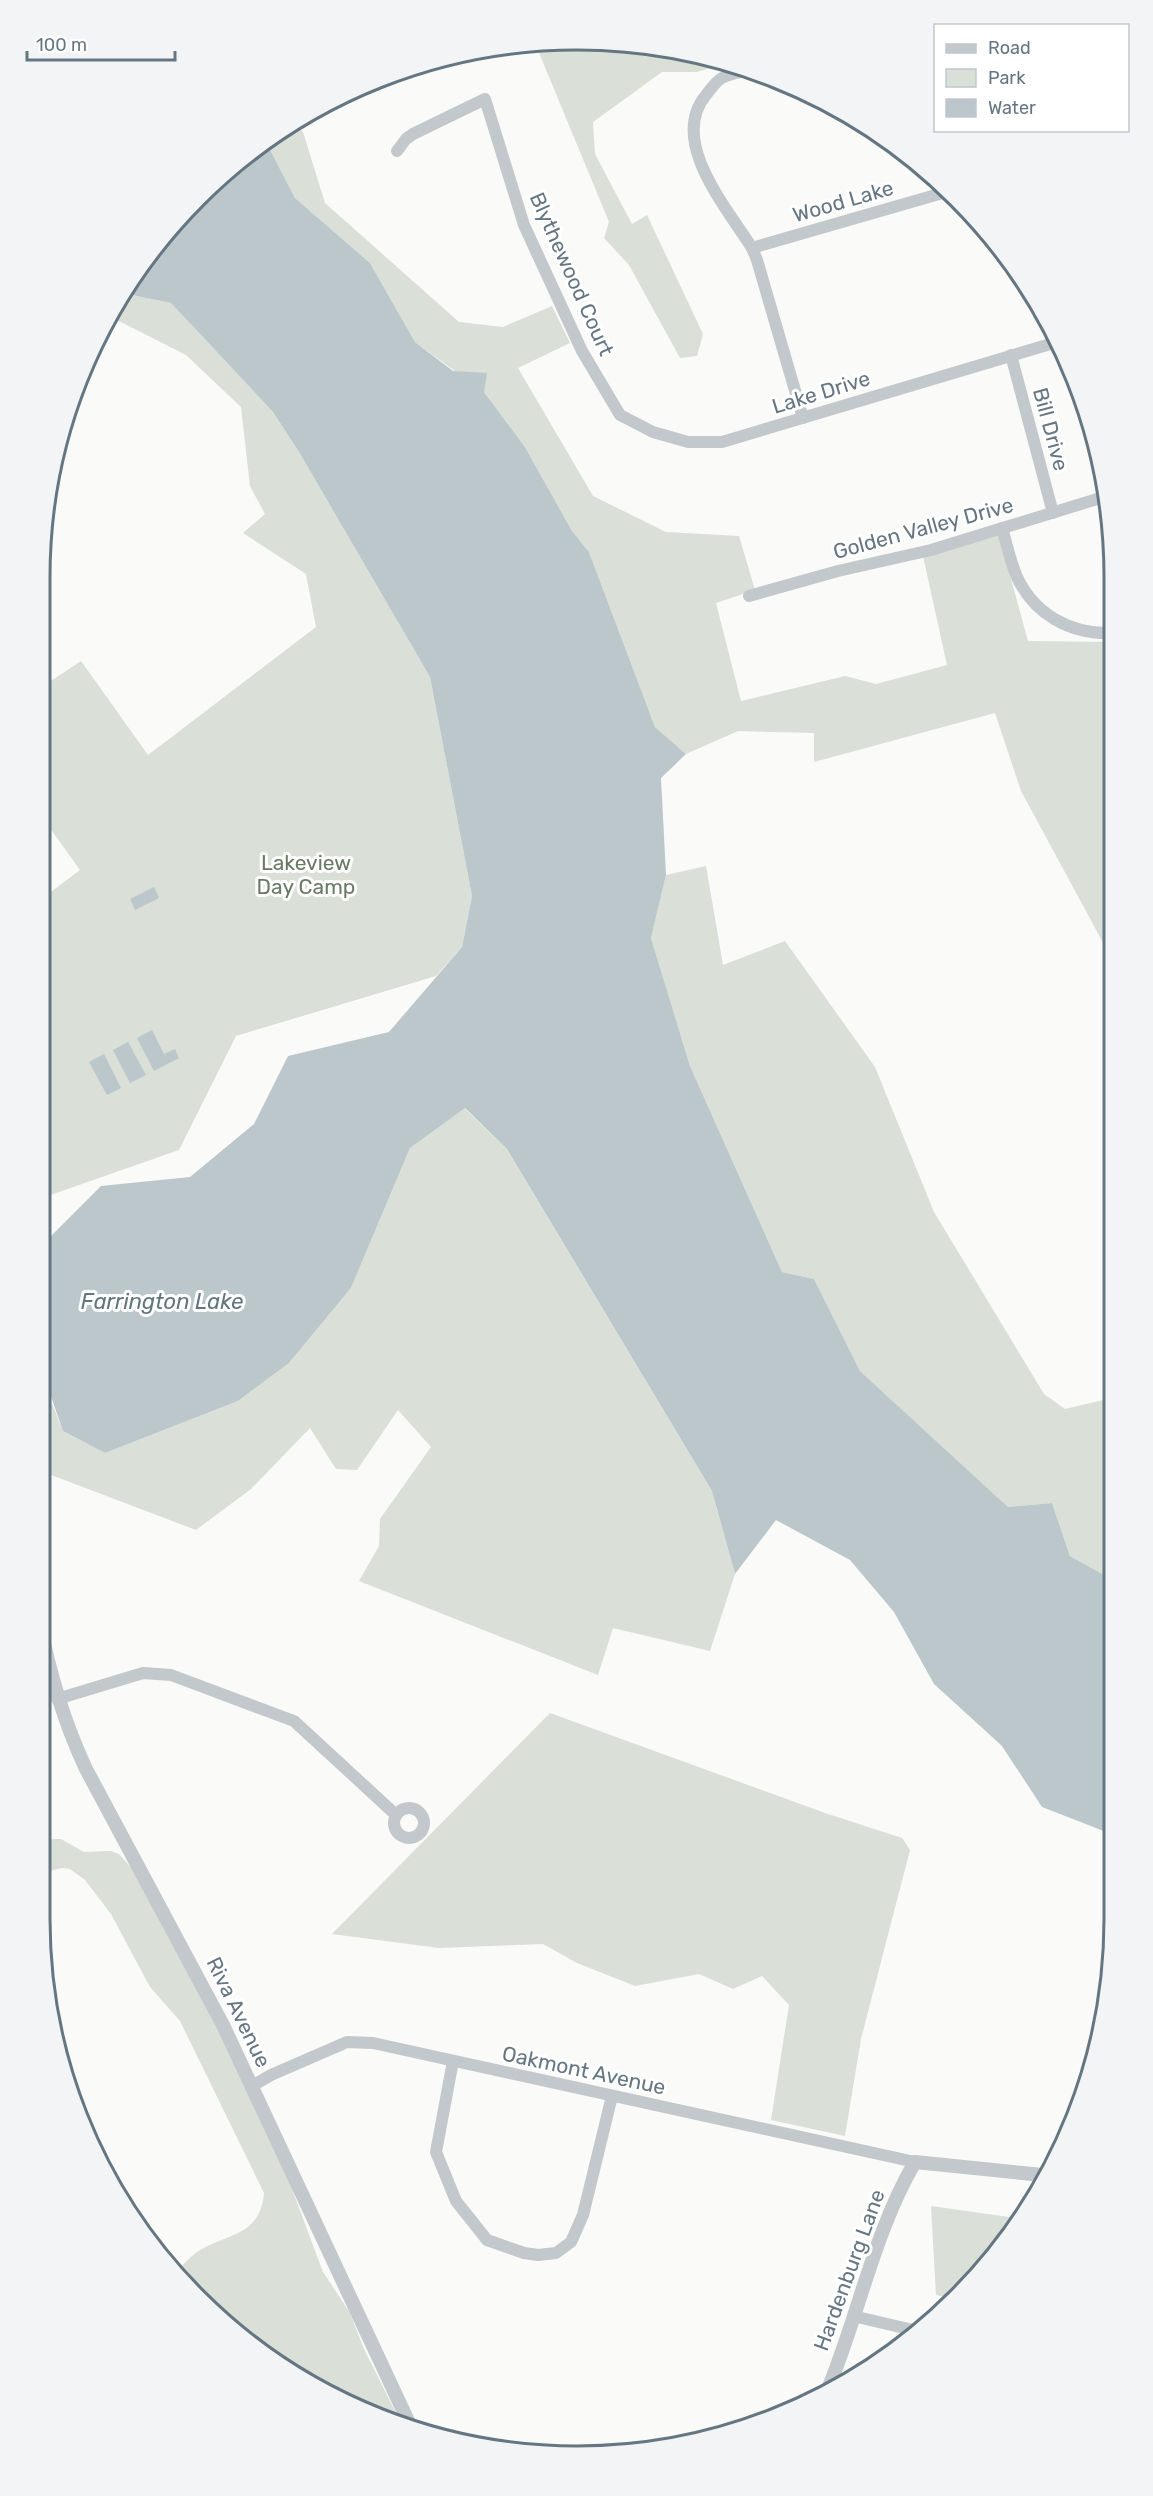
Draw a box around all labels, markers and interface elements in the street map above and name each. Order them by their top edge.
scale bar [27,24,176,62]
legend [934,24,1129,132]
text: 100 m [36,34,87,56]
text: Road [988,37,1031,59]
text: Park [988,67,1026,89]
text: Water [988,97,1036,119]
street label: Wood Lake [790,175,896,227]
street label: Blythewood Court [525,188,619,360]
street label: Lake Drive [769,365,873,419]
street label: Bill Drive [1028,385,1074,473]
street label: Golden Valley Drive [830,492,1016,564]
park label: Lakeview Day Camp [257,850,355,899]
water label: Farrington Lake [81,1288,243,1315]
street label: Riva Avenue [202,1953,276,2071]
street label: Oakmont Avenue [500,2040,668,2100]
street label: Hardenburg Lane [808,2186,890,2354]

